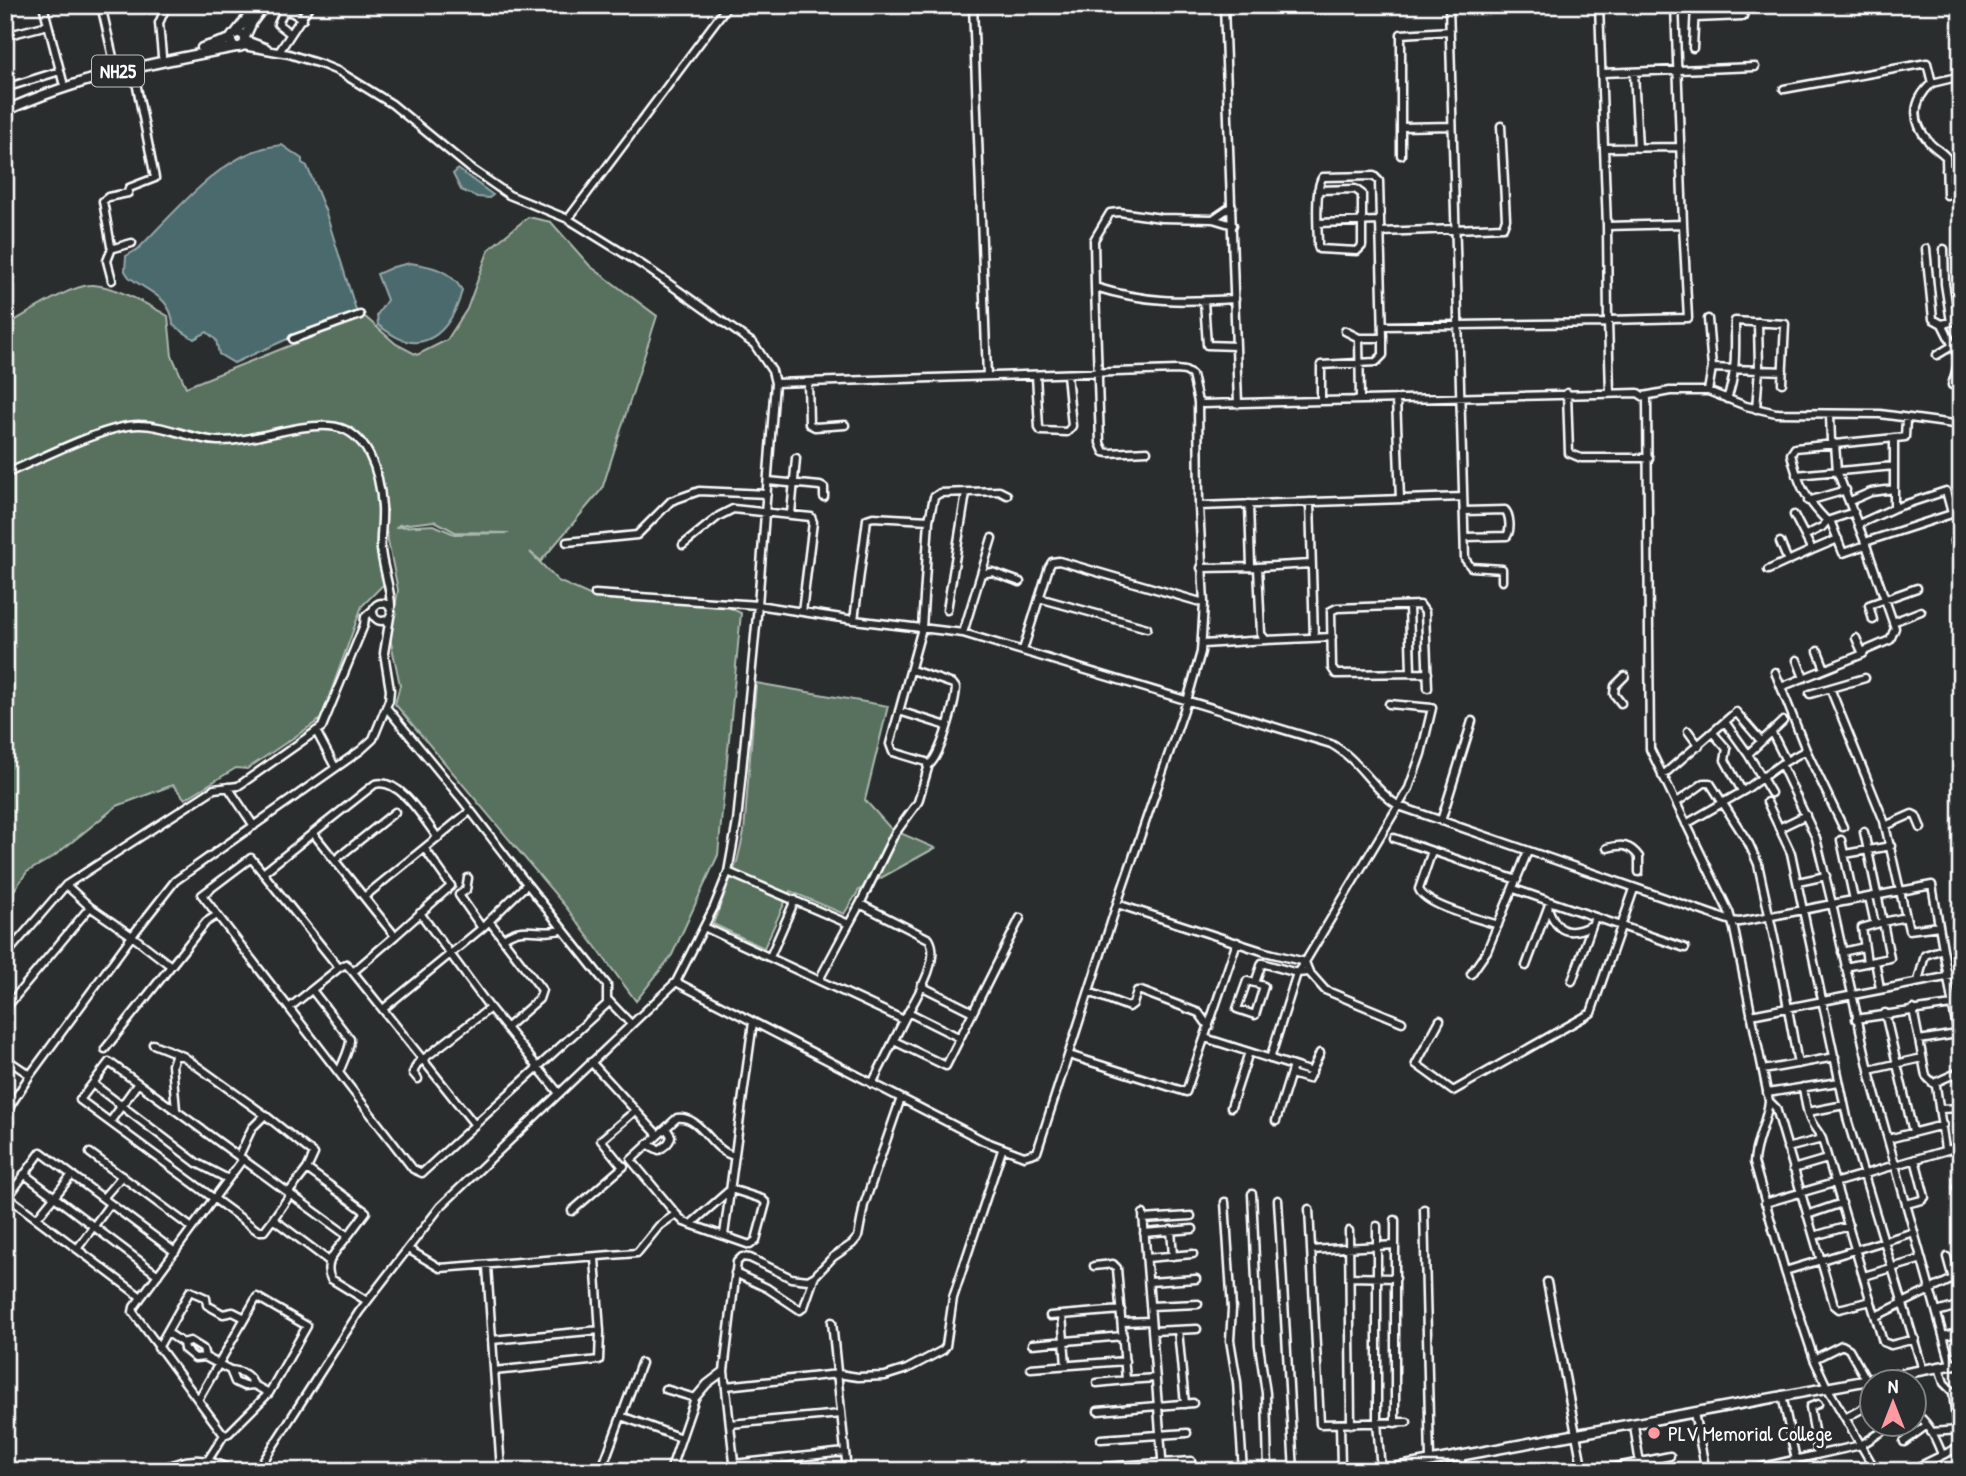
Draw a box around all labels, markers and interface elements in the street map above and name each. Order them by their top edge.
road number: NH25 [92,55,144,86]
north arrow [1857,1368,1927,1438]
text: N [1888,1373,1898,1399]
place label: PLV Memorial College [1668,1419,1833,1448]
marker: PLV Memorial College [1646,1425,1662,1441]

